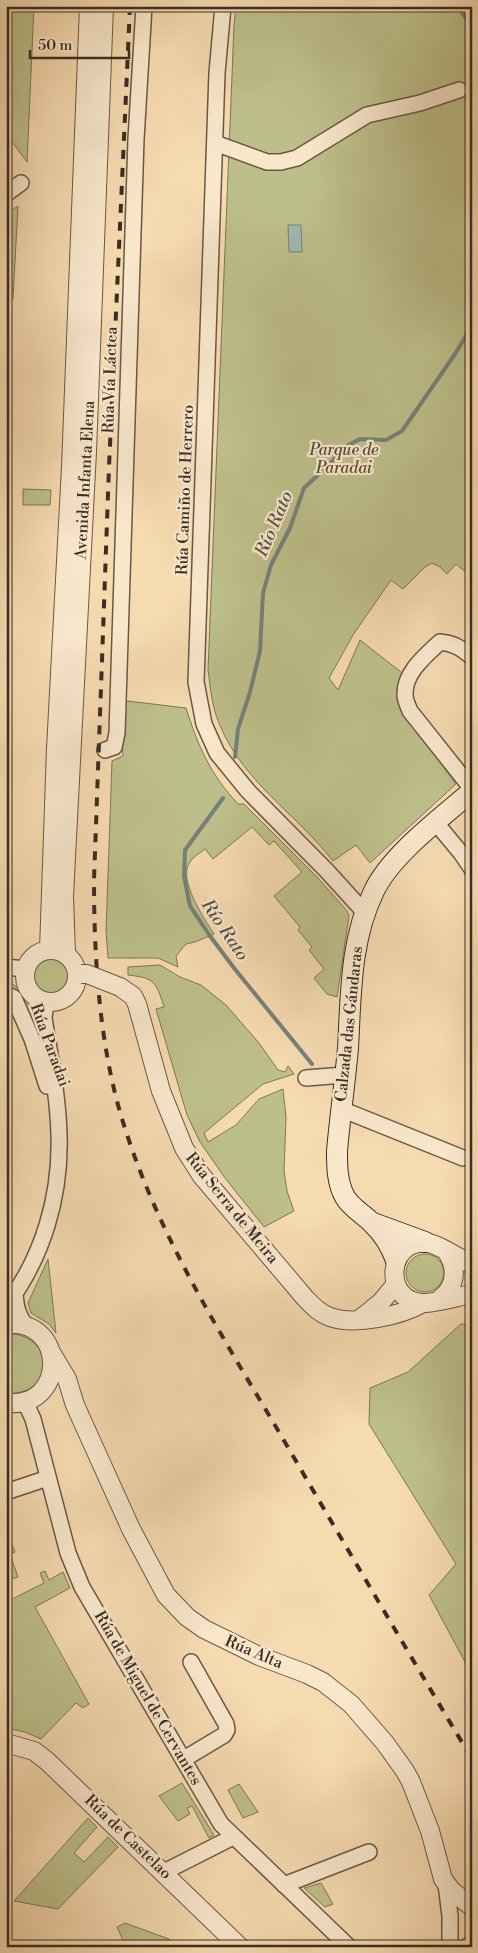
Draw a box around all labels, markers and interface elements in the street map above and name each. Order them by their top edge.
scale bar [30,28,129,60]
text: 50 m [38,36,72,55]
street label: Rúa Vía Láctea [98,325,122,434]
street label: Avenida Infanta Elena [71,399,99,561]
street label: Rúa Camiño de Herrero [172,404,198,576]
park label: Parque de Paradai [308,440,379,478]
water label: Río Rato [249,488,298,561]
water label: Río Rato [196,894,254,965]
street label: Calzada das Gándaras [331,945,367,1103]
street label: Rúa Paradai [26,1001,74,1089]
street label: Rúa Serra de Meira [181,1148,284,1268]
street label: Rúa de Miguel de Cervantes [90,1607,206,1789]
street label: Rúa Alta [222,1631,287,1674]
street label: Rúa de Castelao [80,1790,176,1884]

